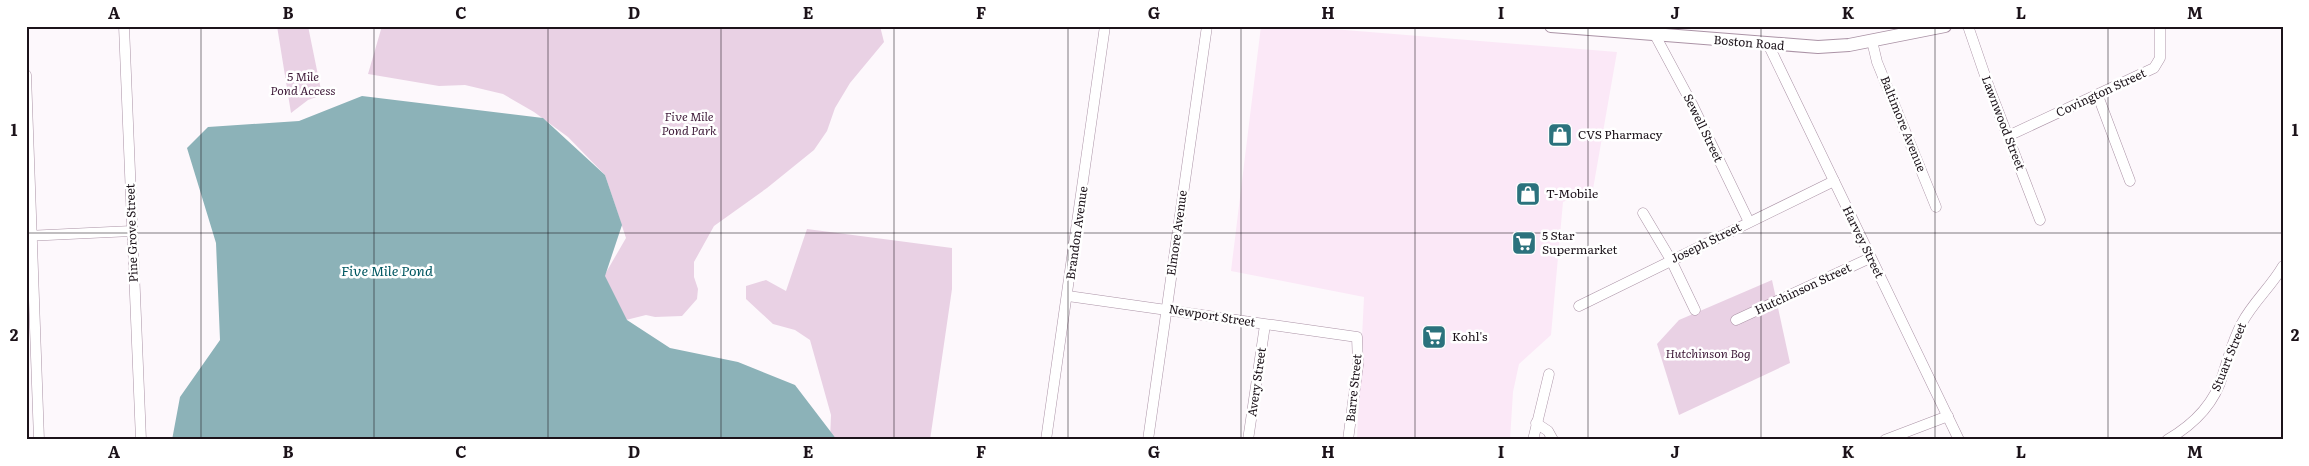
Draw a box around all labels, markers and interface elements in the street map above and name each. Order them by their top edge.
text: A [108,0,120,24]
text: B [282,0,294,24]
text: C [455,0,467,24]
text: D [628,0,640,24]
text: E [803,0,814,24]
text: F [976,0,986,24]
text: G [1148,0,1160,24]
text: H [1321,0,1335,24]
text: I [1498,0,1504,24]
text: J [1670,0,1680,24]
text: K [1842,0,1855,24]
text: L [2016,0,2026,24]
text: M [2187,0,2203,24]
street label: Boston Road [1713,30,1786,54]
street label: Covington Street [2053,63,2149,121]
park label: 5 Mile Pond Access [270,67,336,99]
street label: Baltimore Avenue [1876,73,1931,174]
street label: Lawnwood Street [1978,73,2030,173]
street label: Sewell Street [1680,90,1728,165]
park label: Five Mile Pond Park [661,107,717,139]
text: 1 [11,117,18,141]
text: 1 [2292,117,2299,141]
shop icon: CVS Pharmacy [1547,122,1573,148]
place label: CVS Pharmacy [1578,125,1662,143]
shop icon: T-Mobile [1515,181,1541,207]
street label: Pine Grove Street [120,183,142,283]
place label: T-Mobile [1546,184,1598,202]
street label: Brandon Avenue [1061,185,1091,281]
street label: Elmore Avenue [1161,189,1191,277]
street label: Harvey Street [1839,202,1889,281]
street label: Joseph Street [1667,217,1744,267]
place label: 5 Star Supermarket [1542,226,1618,258]
supermarket icon: 5 Star Supermarket [1511,230,1537,256]
street label: Hutchinson Street [1751,258,1854,318]
water label: Five Mile Pond [341,260,433,280]
street label: Newport Street [1168,299,1257,331]
street label: Stuart Street [2206,319,2250,394]
text: 2 [10,322,19,346]
text: 2 [2291,322,2300,346]
supermarket icon: Kohl's [1421,324,1447,350]
place label: Kohl's [1452,327,1488,345]
park label: Hutchinson Bog [1666,344,1751,362]
street label: Avery Street [1242,346,1270,418]
street label: Barre Street [1340,353,1366,423]
text: A [108,439,120,463]
text: B [282,439,294,463]
text: C [455,439,467,463]
text: D [628,439,640,463]
text: E [803,439,814,463]
text: F [976,439,986,463]
text: G [1148,439,1160,463]
text: H [1321,439,1335,463]
text: I [1498,439,1504,463]
text: J [1670,439,1680,463]
text: K [1842,439,1855,463]
text: L [2016,439,2026,463]
text: M [2187,439,2203,463]

